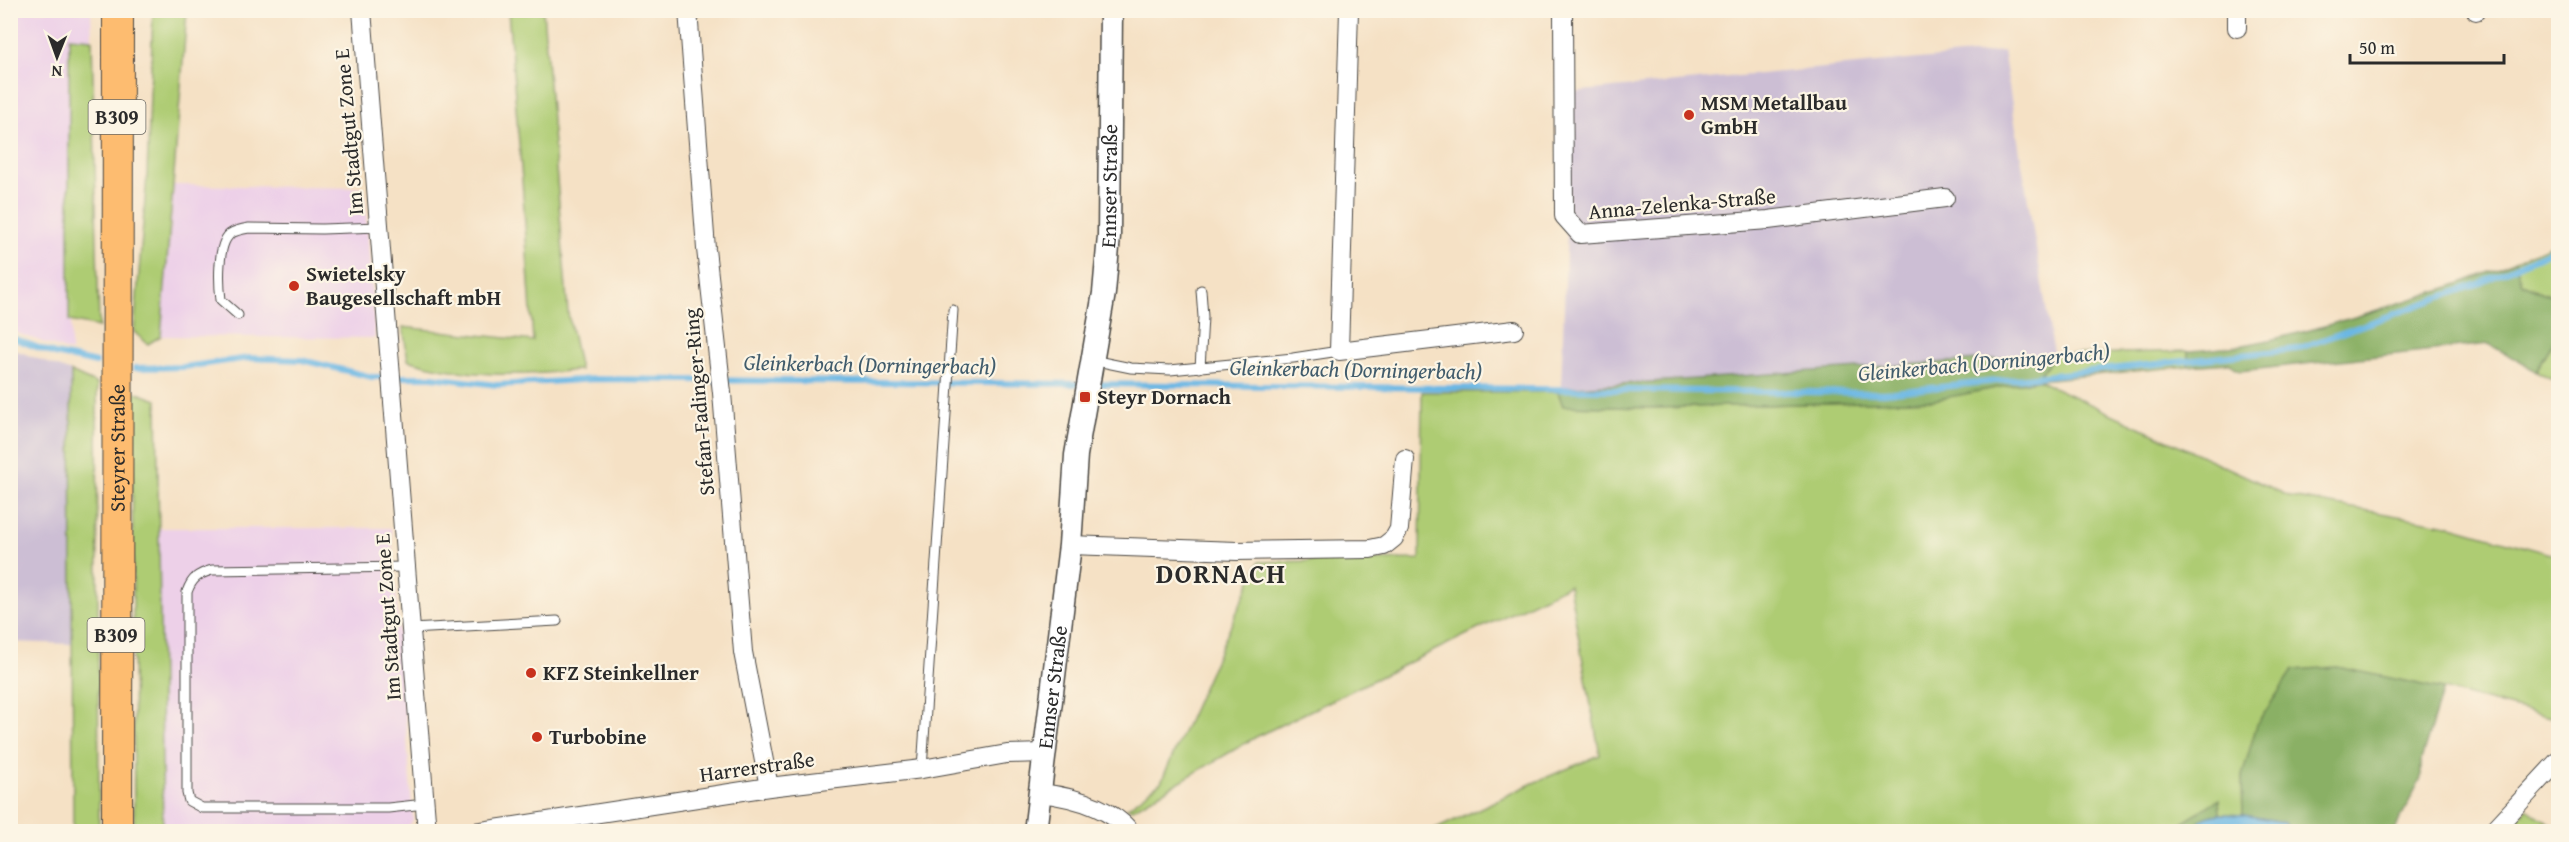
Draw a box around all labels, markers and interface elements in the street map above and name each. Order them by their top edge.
north arrow [27,27,87,87]
scale bar [2350,27,2504,65]
text: 50 m [2359,34,2395,61]
street label: Im Stadtgut Zone E [326,47,371,217]
text: N [51,60,62,84]
place label: MSM Metallbau GmbH [1701,87,1847,142]
road number: B309 [88,100,146,134]
marker: MSM Metallbau GmbH [1682,108,1696,122]
street label: Ennser Straße [1092,124,1125,249]
street label: Anna-Zelenka-Straße [1587,180,1777,227]
place label: Swietelsky Baugesellschaft mbH [306,258,501,313]
marker: Swietelsky Baugesellschaft mbH [287,279,301,293]
street label: Stefan-Fadinger-Ring [675,307,722,497]
water label: Gleinkerbach (Dorningerbach) [1857,335,2111,389]
water label: Gleinkerbach (Dorningerbach) [743,346,997,382]
water label: Gleinkerbach (Dorningerbach) [1229,351,1483,387]
place label: Steyr Dornach [1097,381,1231,412]
street label: Steyrer Straße [101,384,133,512]
marker: Steyr Dornach [1078,390,1092,404]
street label: Im Stadtgut Zone E [366,532,409,701]
district label: DORNACH [1156,553,1286,593]
road number: B309 [88,618,144,652]
street label: Ennser Straße [1029,623,1075,750]
place label: KFZ Steinkellner [543,657,699,688]
marker: KFZ Steinkellner [524,666,538,680]
place label: Turbobine [549,721,646,752]
marker: Turbobine [530,730,544,744]
street label: Harrerstraße [698,743,816,790]

